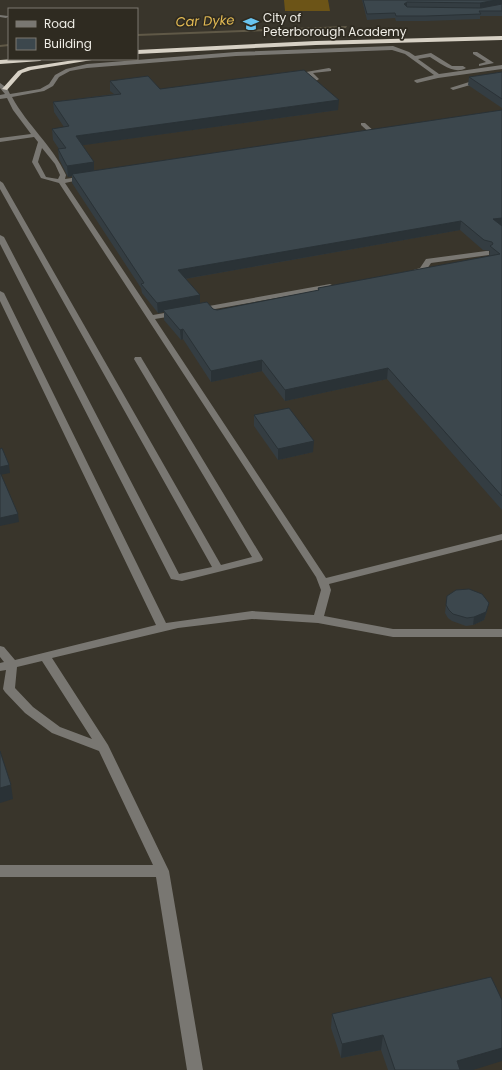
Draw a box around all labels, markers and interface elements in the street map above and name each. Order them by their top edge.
legend [8,8,138,60]
place label: City of Peterborough Academy [263,9,407,40]
water label: Car Dyke [175,10,235,32]
text: Road [44,15,75,32]
school or university icon: City of Peterborough Academy [242,15,260,33]
text: Building [44,35,92,52]

